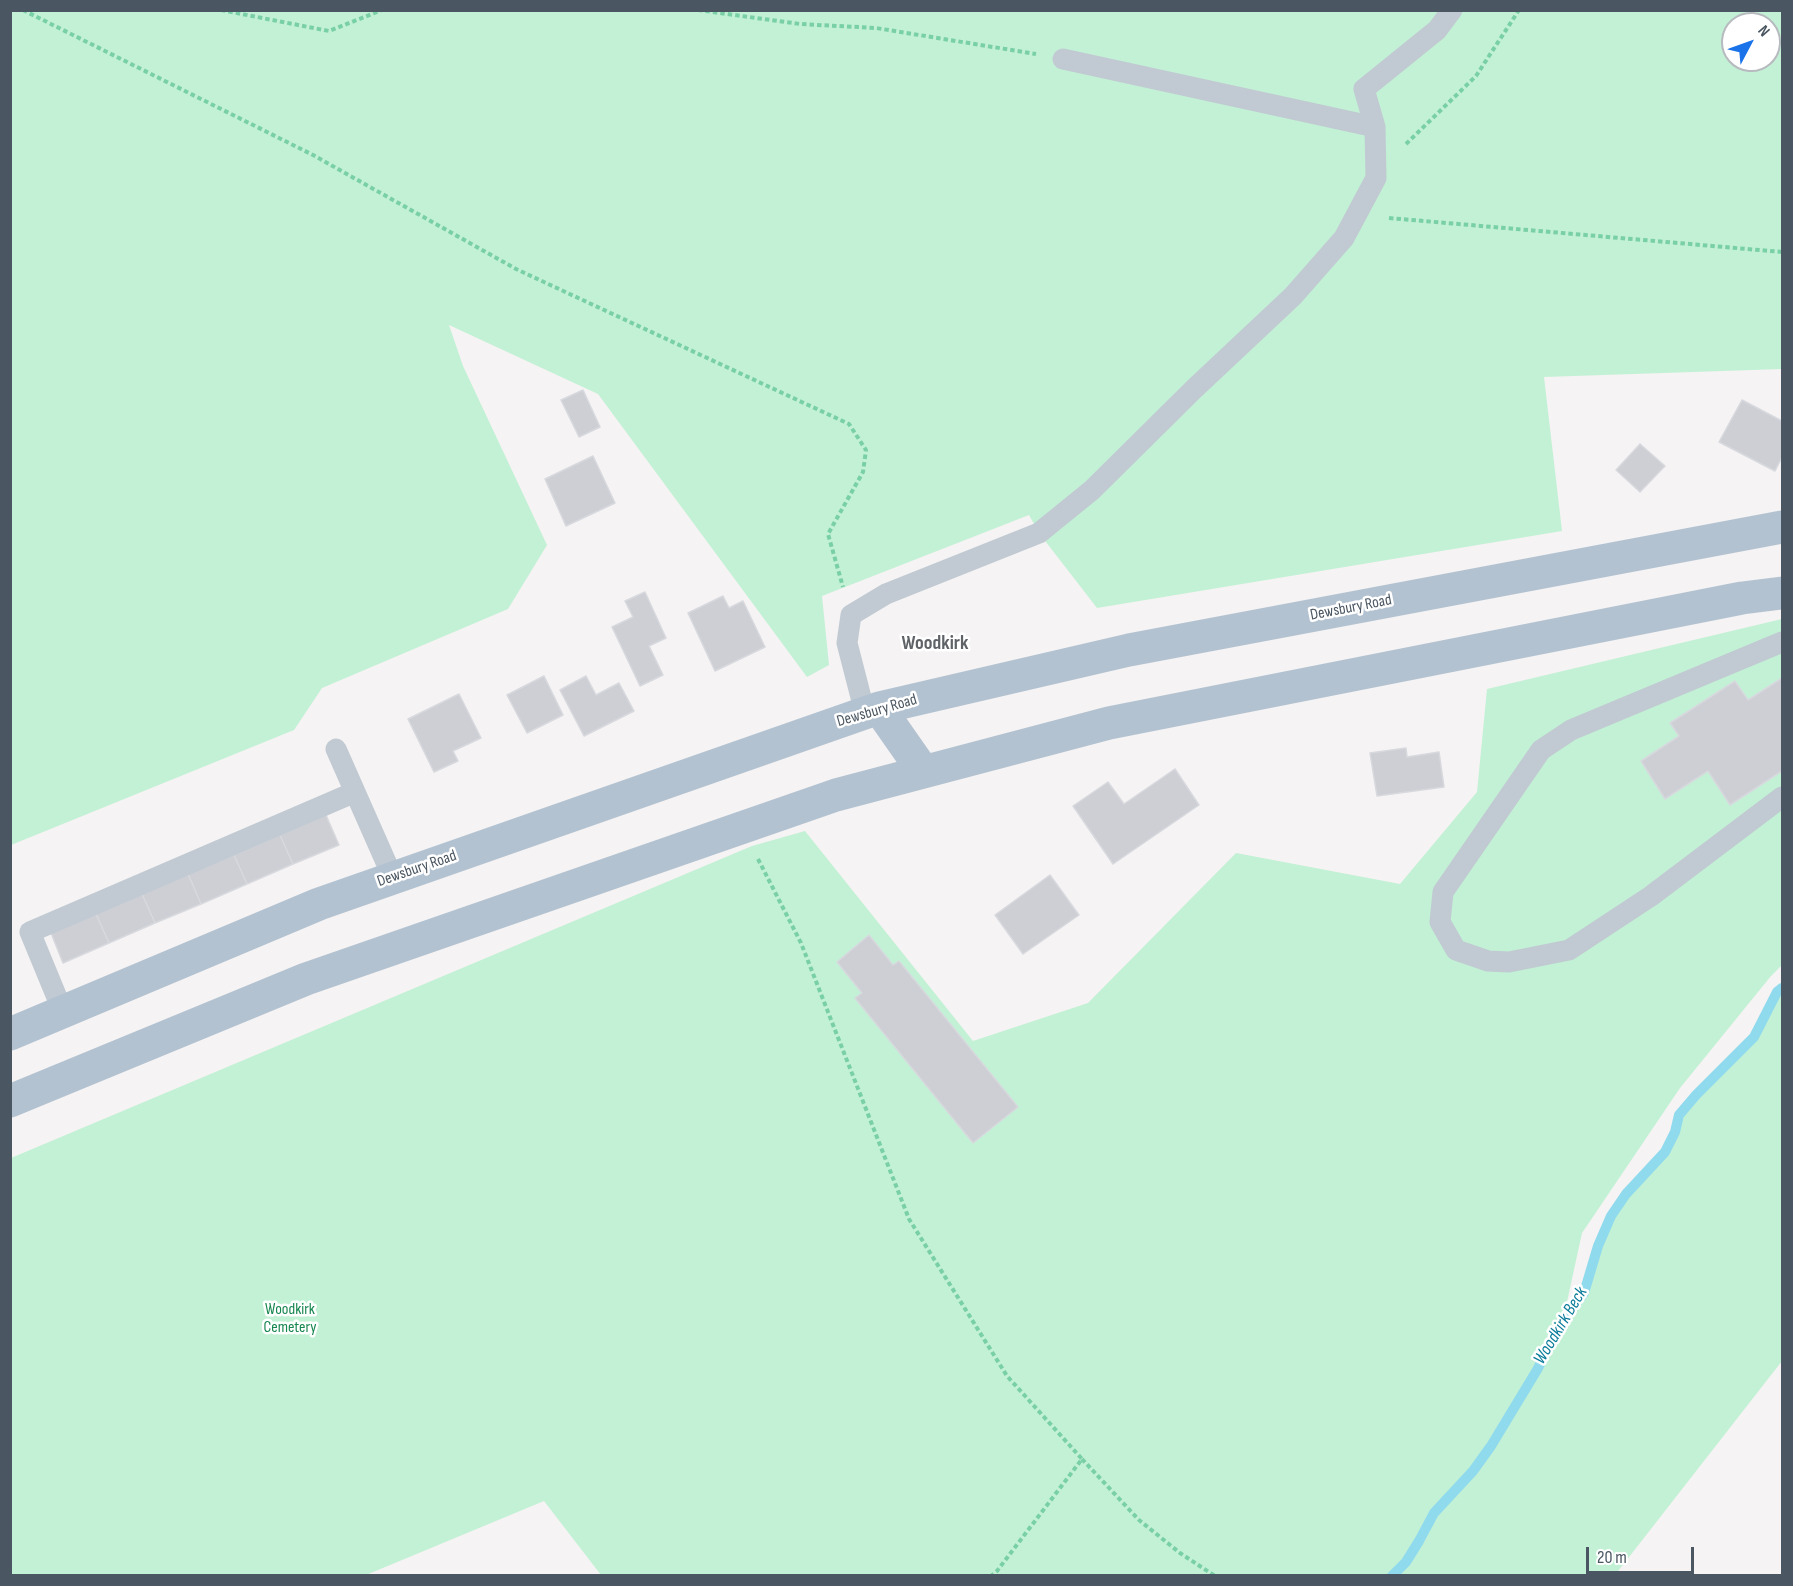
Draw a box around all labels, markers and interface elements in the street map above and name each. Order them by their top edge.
north arrow [1721,12,1781,72]
text: N [1753,22,1773,41]
street label: Dewsbury Road [1309,591,1393,625]
district label: Woodkirk [902,632,968,656]
street label: Dewsbury Road [835,690,919,732]
street label: Dewsbury Road [375,847,459,891]
water label: Woodkirk Beck [1529,1283,1593,1369]
park label: Woodkirk Cemetery [264,1300,316,1338]
scale bar [1589,1535,1697,1573]
text: 20 m [1597,1547,1627,1568]

